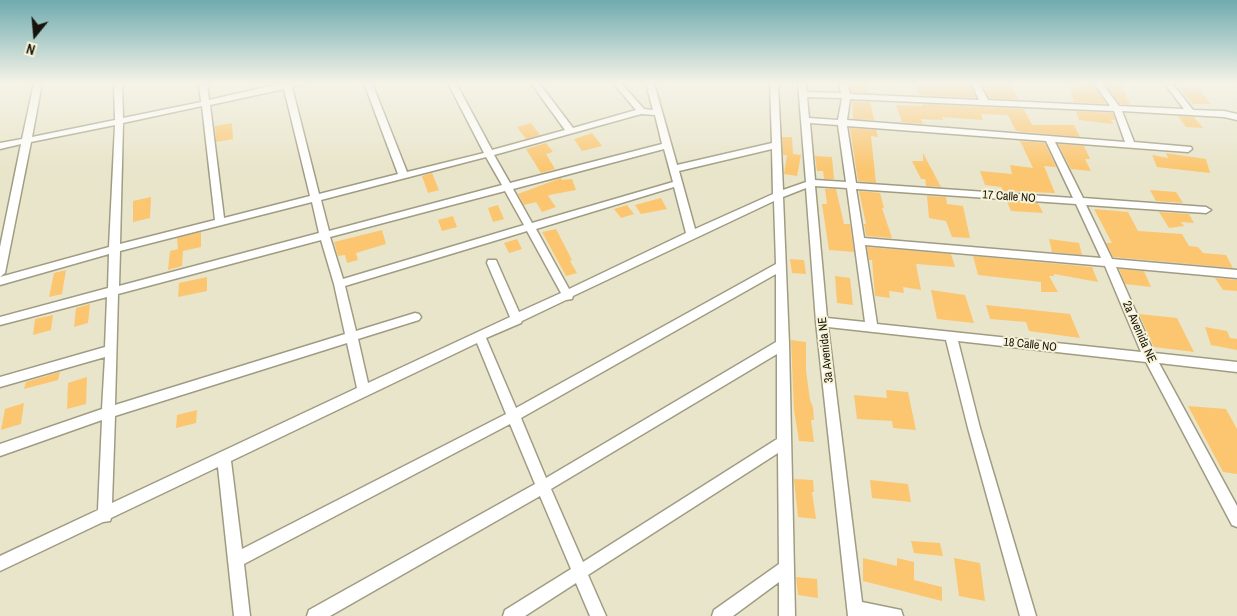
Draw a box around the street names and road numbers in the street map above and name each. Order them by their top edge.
street label: 17 Calle NO [982,188,1036,206]
street label: 2a Avenida NE [1119,299,1159,365]
street label: 3a Avenida NE [815,316,837,384]
street label: 18 Calle NO [1003,335,1057,355]

